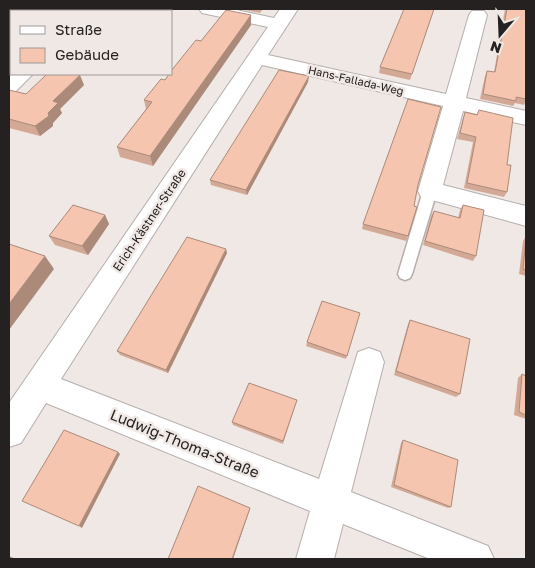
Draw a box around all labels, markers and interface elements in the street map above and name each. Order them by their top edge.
legend [10,10,172,75]
north arrow [475,10,525,60]
text: Straße [55,20,102,38]
text: N [488,38,503,58]
text: Gebäude [55,45,119,63]
street label: Hans-Fallada-Weg [307,63,405,97]
street label: Erich-Kästner-Straße [109,166,189,274]
street label: Ludwig-Thoma-Straße [108,405,262,481]

